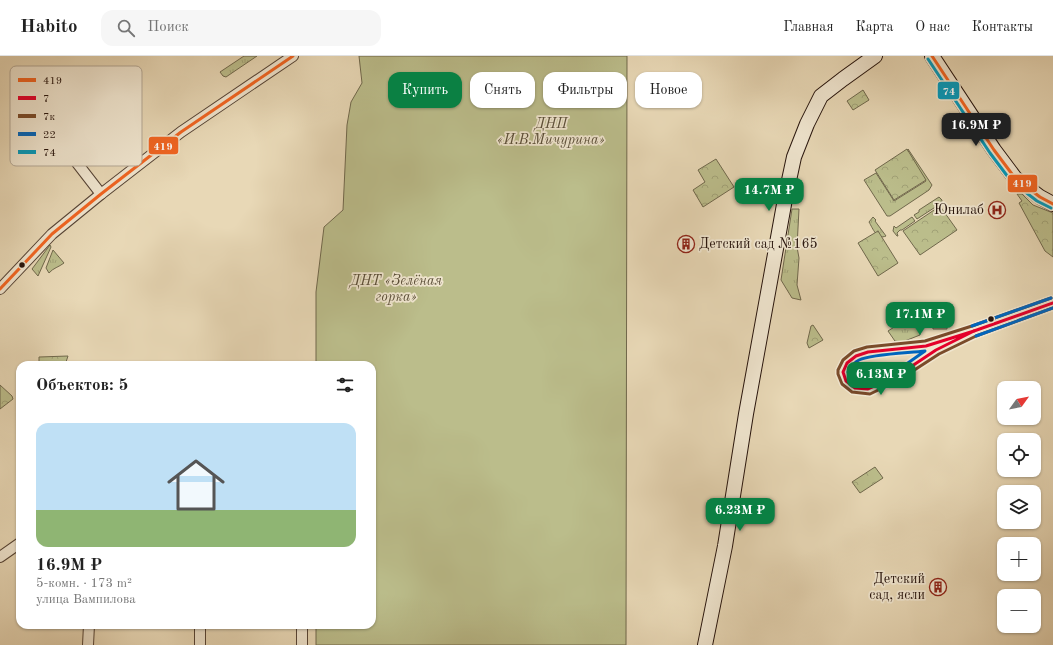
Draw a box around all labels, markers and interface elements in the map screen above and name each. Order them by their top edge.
search box [101,10,381,46]
icon: search [115,17,137,39]
text: Habito [20,18,77,37]
text: Поиск [147,20,189,35]
text: Главная [783,20,833,34]
text: Карта [855,20,893,34]
text: О нас [915,20,950,34]
text: Контакты [972,20,1033,34]
legend [10,66,142,166]
chip: Купить [388,72,462,108]
chip: Снять [470,72,535,108]
chip: Фильтры [543,72,627,108]
chip: Новое [635,72,702,108]
text: 419 [43,76,62,87]
line badge: 74 [937,81,960,100]
text: 74 [943,87,955,98]
text: 7 [43,94,49,105]
text: 7к [43,112,55,123]
pin: 16.9M ₽ [939,113,1013,147]
park label: ДНП «И.В.Мичурина» [497,117,605,148]
text: 16.9M ₽ [951,119,1001,132]
text: 22 [43,130,56,141]
line badge: 419 [148,136,179,155]
text: 419 [153,142,173,153]
text: 74 [43,148,56,159]
line badge: 419 [1007,174,1038,193]
pin: 14.7M ₽ [732,178,806,212]
text: 419 [1012,179,1032,190]
text: 14.7M ₽ [744,184,794,197]
hospital icon: Юнилаб [987,200,1007,220]
place label: Юнилаб [934,203,984,217]
building icon: Детский сад №165 [676,234,696,254]
place label: Детский сад №165 [699,237,818,251]
unlabelled marker [17,260,27,270]
park label: ДНТ «Зелёная горка» [348,273,442,305]
pin: 17.1M ₽ [883,302,957,336]
text: 17.1M ₽ [895,308,945,321]
unlabelled marker [986,314,996,324]
pin: 6.13M ₽ [844,362,918,396]
text: 6.13M ₽ [856,368,906,381]
icon: filters [334,374,356,396]
text: Объектов: 5 [36,377,128,394]
north arrow [997,381,1041,425]
map controls [997,381,1041,633]
button: locate [997,433,1041,477]
icon: home [160,449,232,521]
button: layers [997,485,1041,529]
pin: 6.23M ₽ [703,498,777,532]
text: 6.23M ₽ [715,504,765,517]
button: + [997,537,1041,581]
text: 16.9M ₽ [36,557,102,574]
place label: Детский сад, ясли [869,572,925,602]
text: 5-комн. · 173 m² [36,577,132,590]
building icon: Детский сад, ясли [928,577,948,597]
button: − [997,589,1041,633]
text: улица Вампилова [36,593,136,606]

